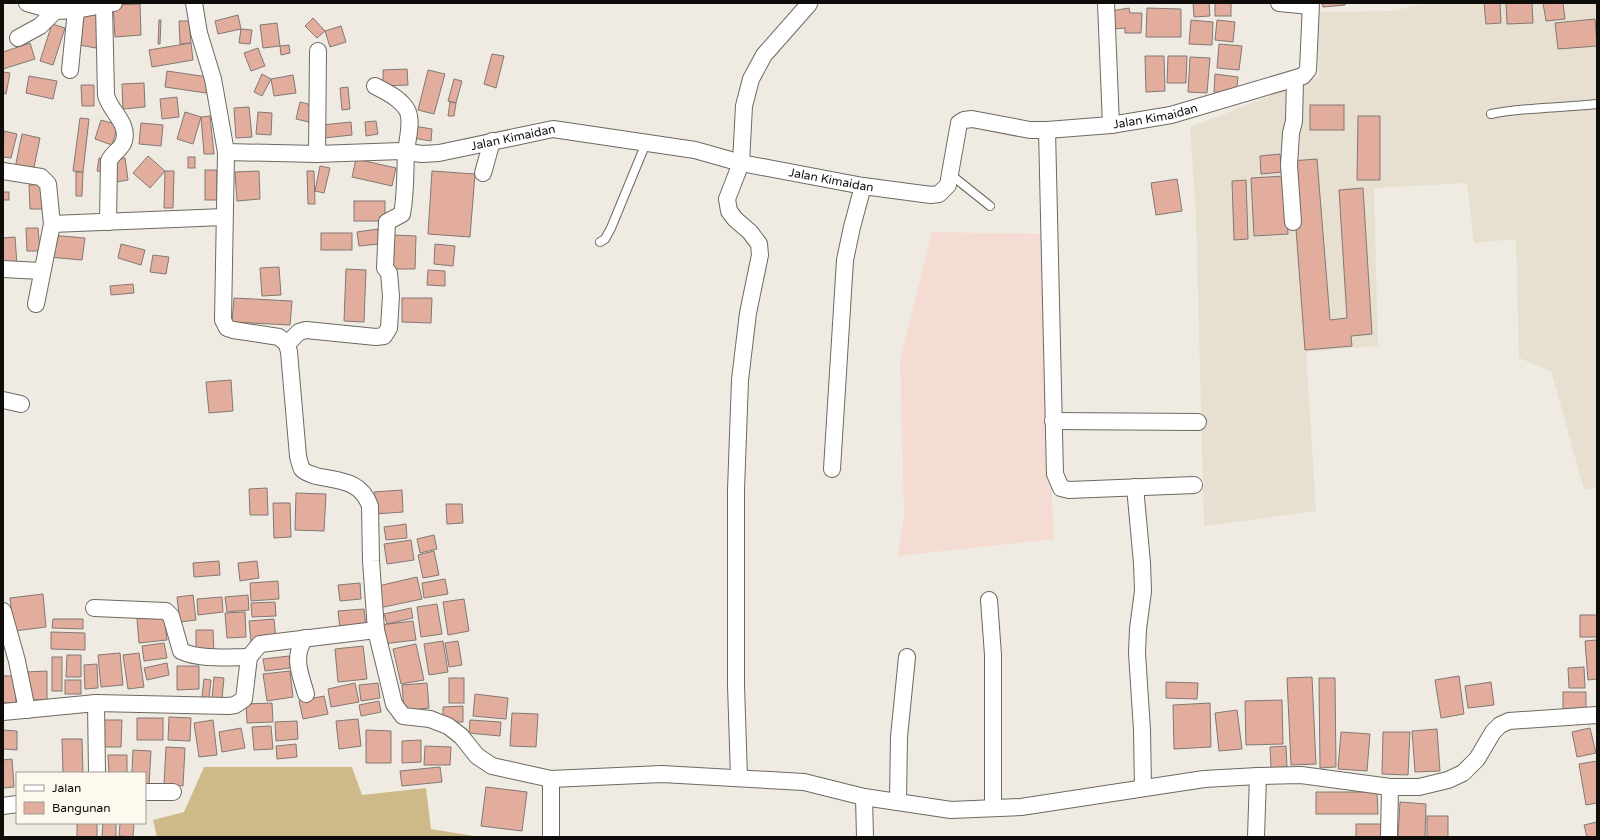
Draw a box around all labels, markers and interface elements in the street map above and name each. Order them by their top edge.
street label: Jalan Kimaidan [1112,101,1199,132]
street label: Jalan Kimaidan [470,122,557,153]
street label: Jalan Kimaidan [788,165,875,194]
legend [16,772,146,824]
text: Jalan [52,781,81,795]
text: Bangunan [52,801,111,815]

